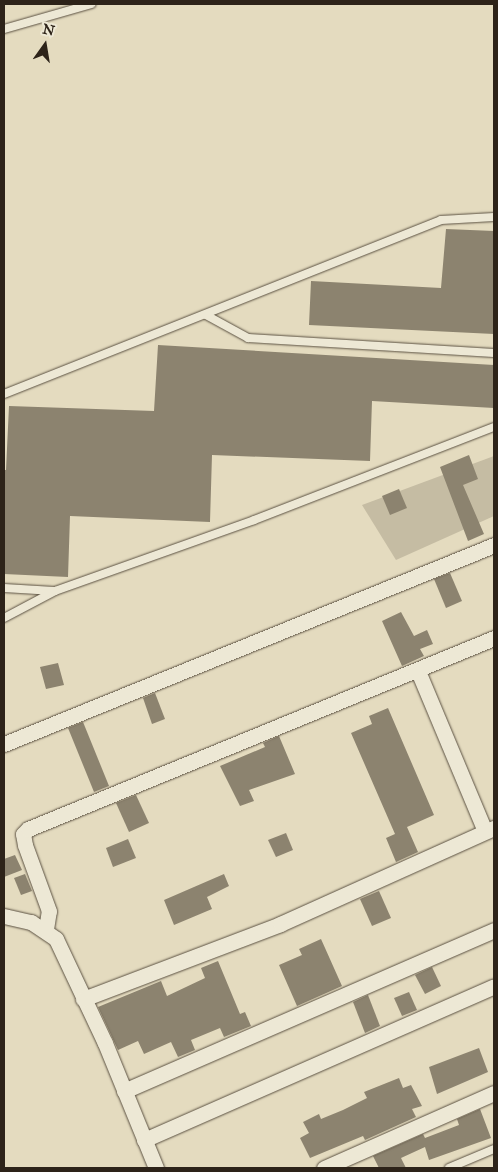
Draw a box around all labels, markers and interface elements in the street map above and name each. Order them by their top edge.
north arrow [20,20,70,70]
text: N [41,20,56,40]

